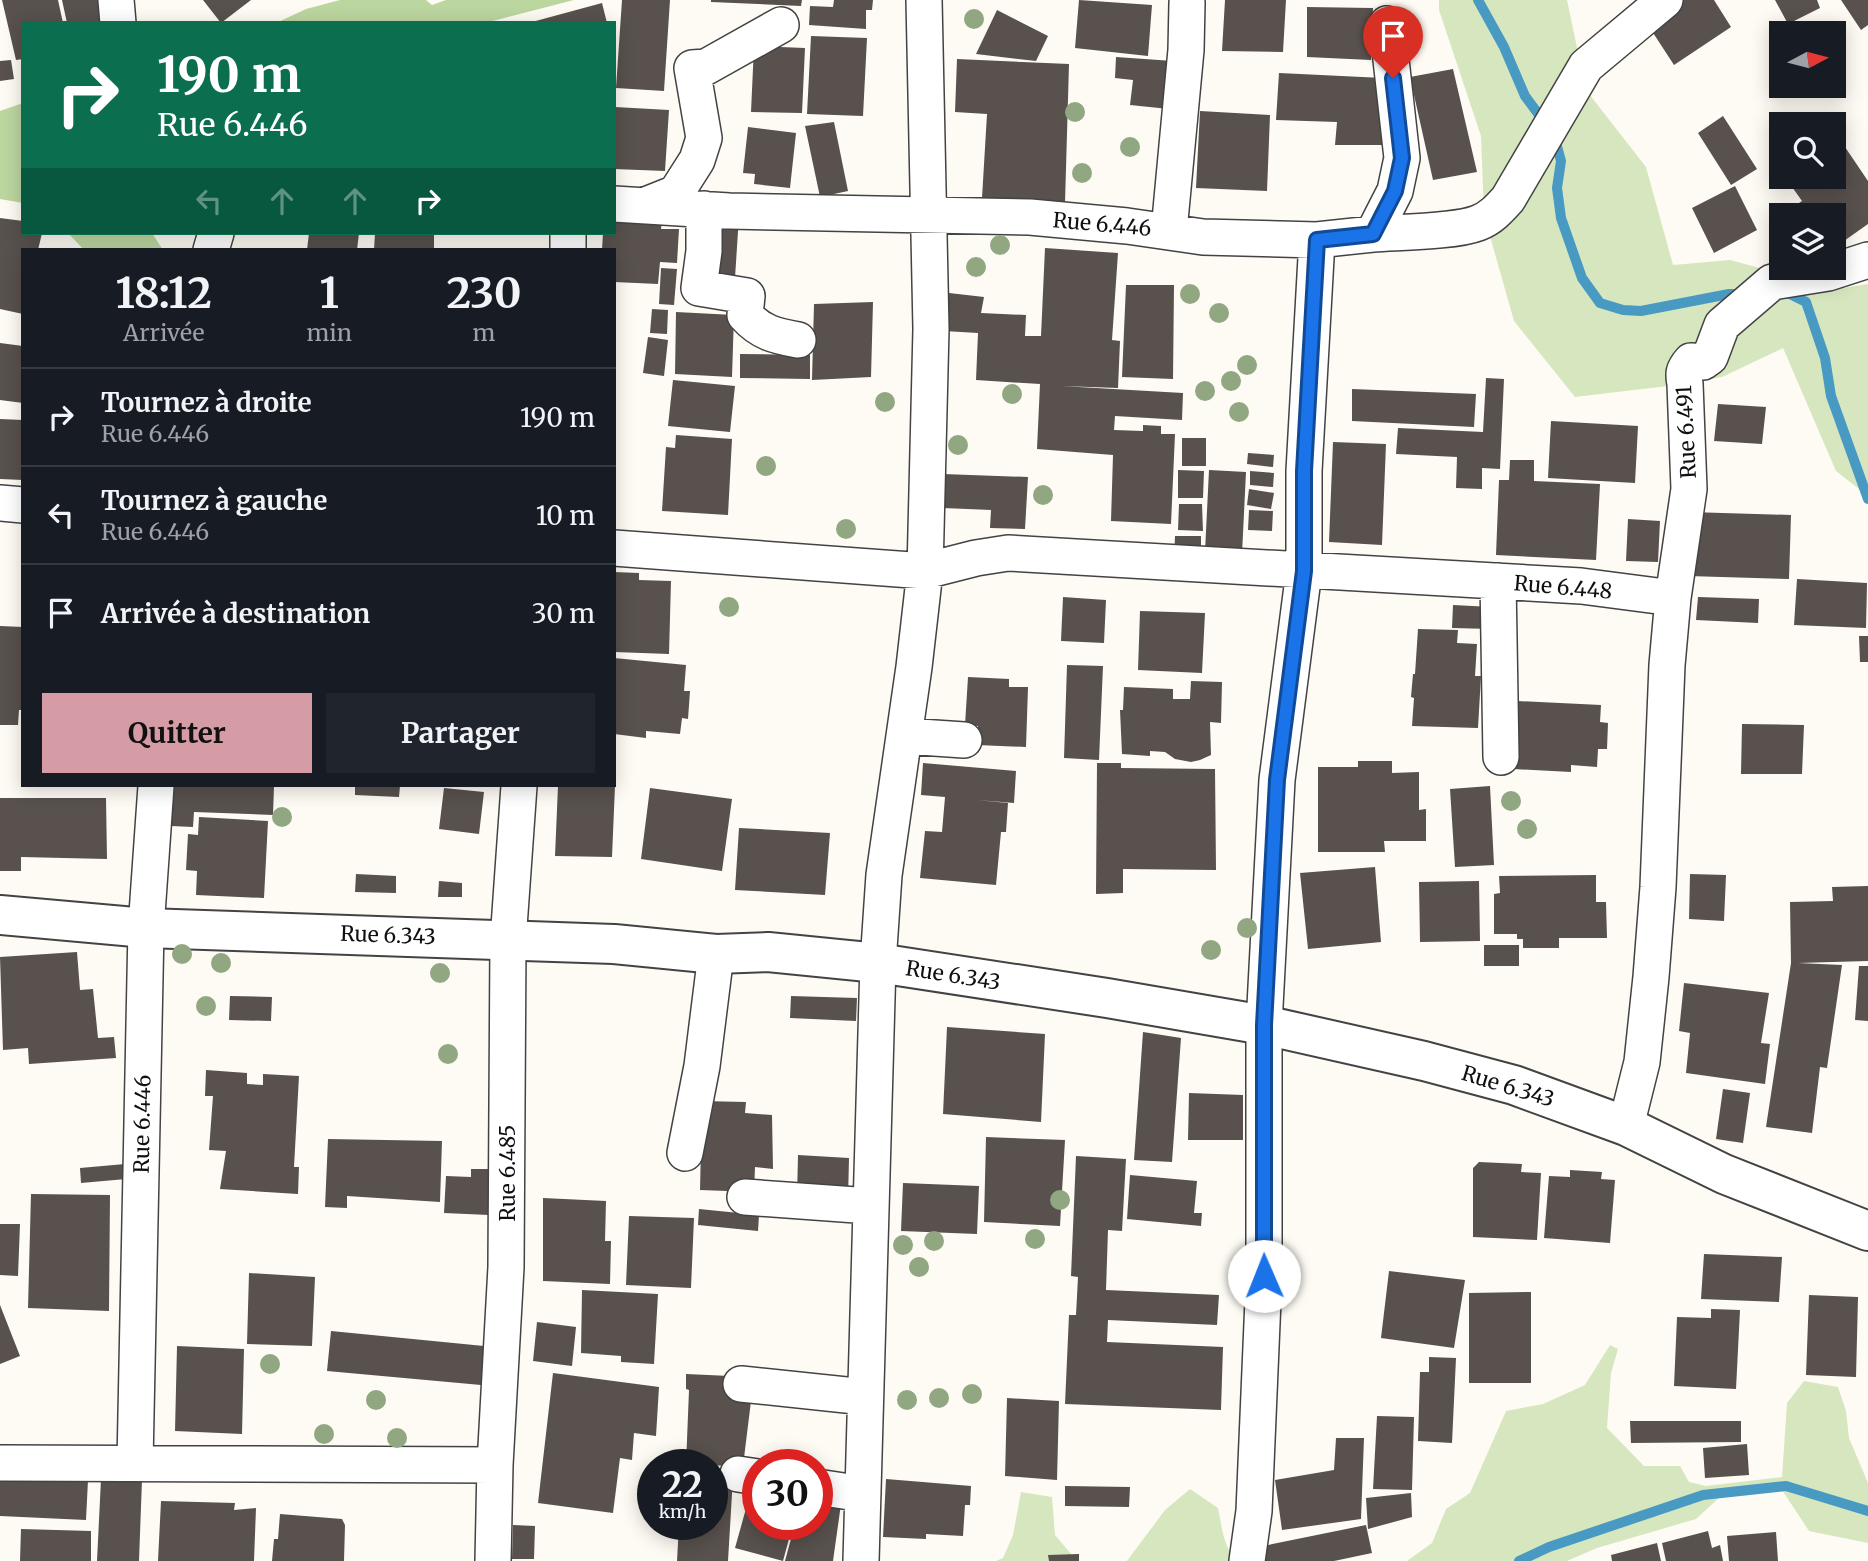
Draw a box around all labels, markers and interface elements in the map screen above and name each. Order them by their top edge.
pin [1363,6,1423,78]
icon: arrive [1374,17,1412,55]
north arrow [1769,21,1846,98]
map controls [1769,21,1846,280]
text: 190 m [157,44,301,105]
icon: right [42,49,133,140]
text: Rue 6.446 [157,105,308,145]
button: search [1769,112,1846,189]
icon: left [190,182,228,220]
icon: ahead [263,182,301,220]
icon: ahead [336,182,374,220]
icon: right [409,182,447,220]
button: layers [1769,203,1846,280]
street label: Rue 6.446 [1052,206,1152,242]
text: 18:12 [116,267,212,319]
text: 1 [319,267,339,319]
text: 230 [446,267,521,319]
text: Arrivée [123,318,204,347]
text: min [306,318,352,347]
text: m [473,318,495,347]
street label: Rue 6.491 [1670,385,1702,479]
text: Tournez à droite [101,386,312,419]
icon: right [42,398,80,436]
text: 190 m [520,401,595,434]
text: Rue 6.446 [101,419,209,448]
text: Tournez à gauche [101,484,327,517]
icon: left [42,496,80,534]
text: 10 m [536,499,595,532]
text: Rue 6.446 [101,517,209,546]
street label: Rue 6.448 [1513,569,1613,605]
icon: arrive [42,594,80,632]
text: Arrivée à destination [101,597,370,630]
text: 30 m [532,597,595,630]
button: Quitter [42,693,312,773]
button: Partager [326,693,595,773]
street label: Rue 6.343 [340,920,436,950]
street label: Rue 6.343 [904,954,1002,996]
street label: Rue 6.343 [1458,1059,1558,1113]
street label: Rue 6.446 [128,1074,156,1174]
street label: Rue 6.485 [494,1124,521,1222]
position arrow [1227,1239,1301,1313]
speed limit sign: 30 [742,1449,833,1540]
text: 22 [662,1463,703,1507]
text: km/h [659,1500,706,1523]

